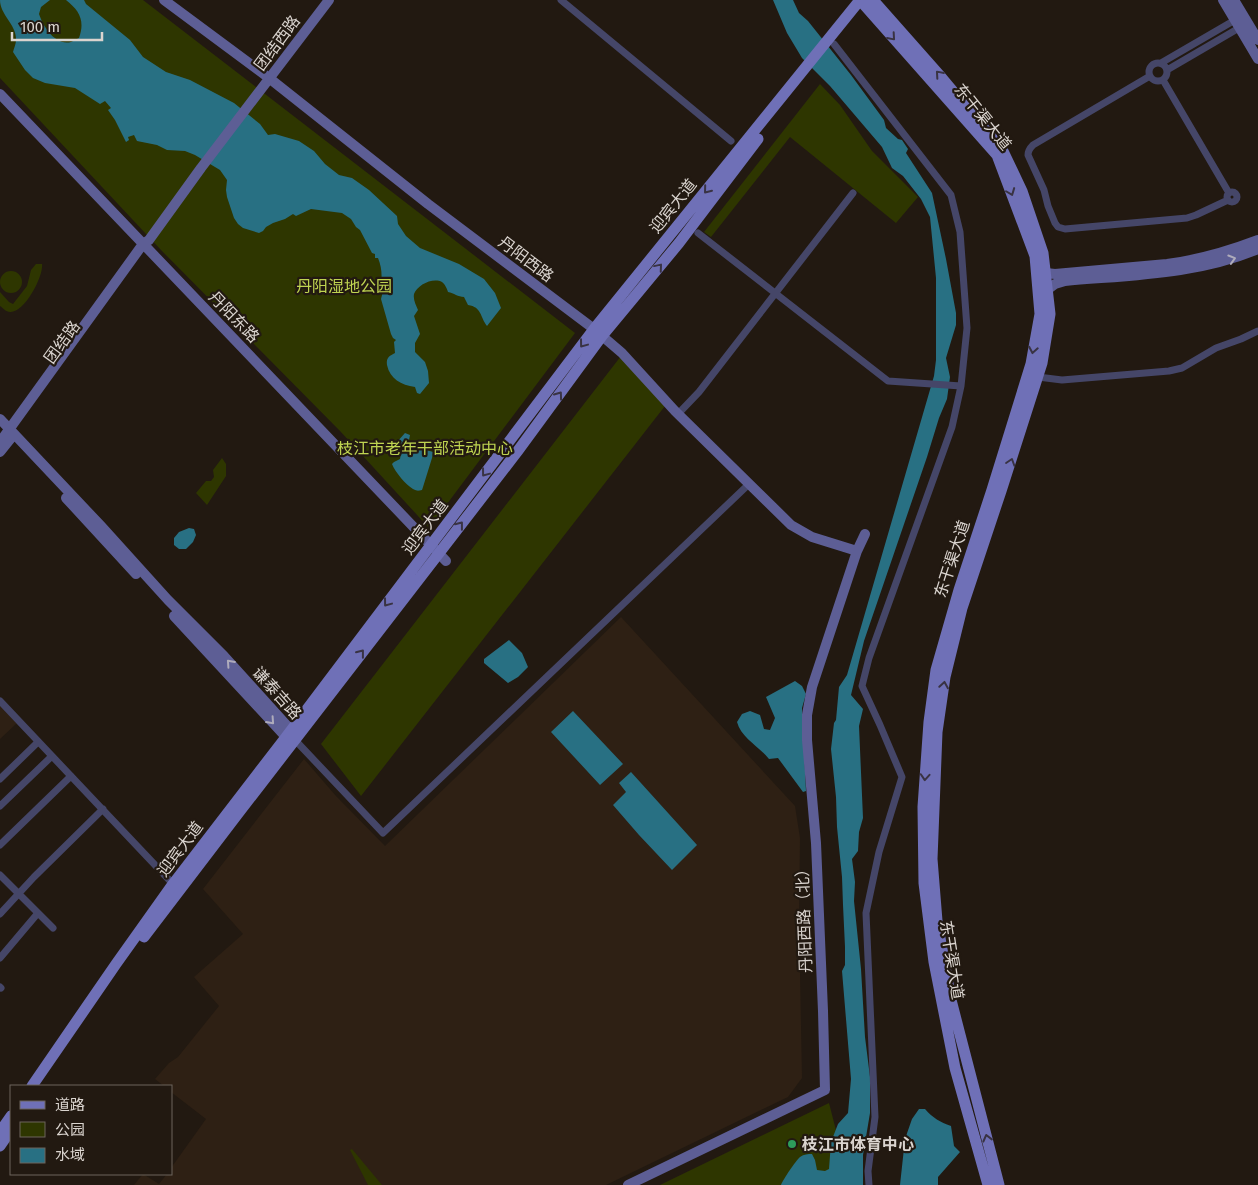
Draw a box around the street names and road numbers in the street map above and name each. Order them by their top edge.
street label: 团结西路 [250,12,304,74]
street label: 东干渠大道 [950,80,1016,154]
street label: 迎宾大道 [645,175,701,237]
street label: 丹阳西路 [495,232,557,286]
street label: 丹阳东路 [205,287,263,347]
street label: 团结路 [40,317,84,367]
street label: 迎宾大道 [398,496,452,558]
street label: 东干渠大道 [931,518,973,600]
street label: 谦泰吉路 [249,663,305,723]
street label: 迎宾大道 [153,818,207,880]
street label: 丹阳西路（北） [793,861,815,973]
street label: 东干渠大道 [936,919,968,1001]

